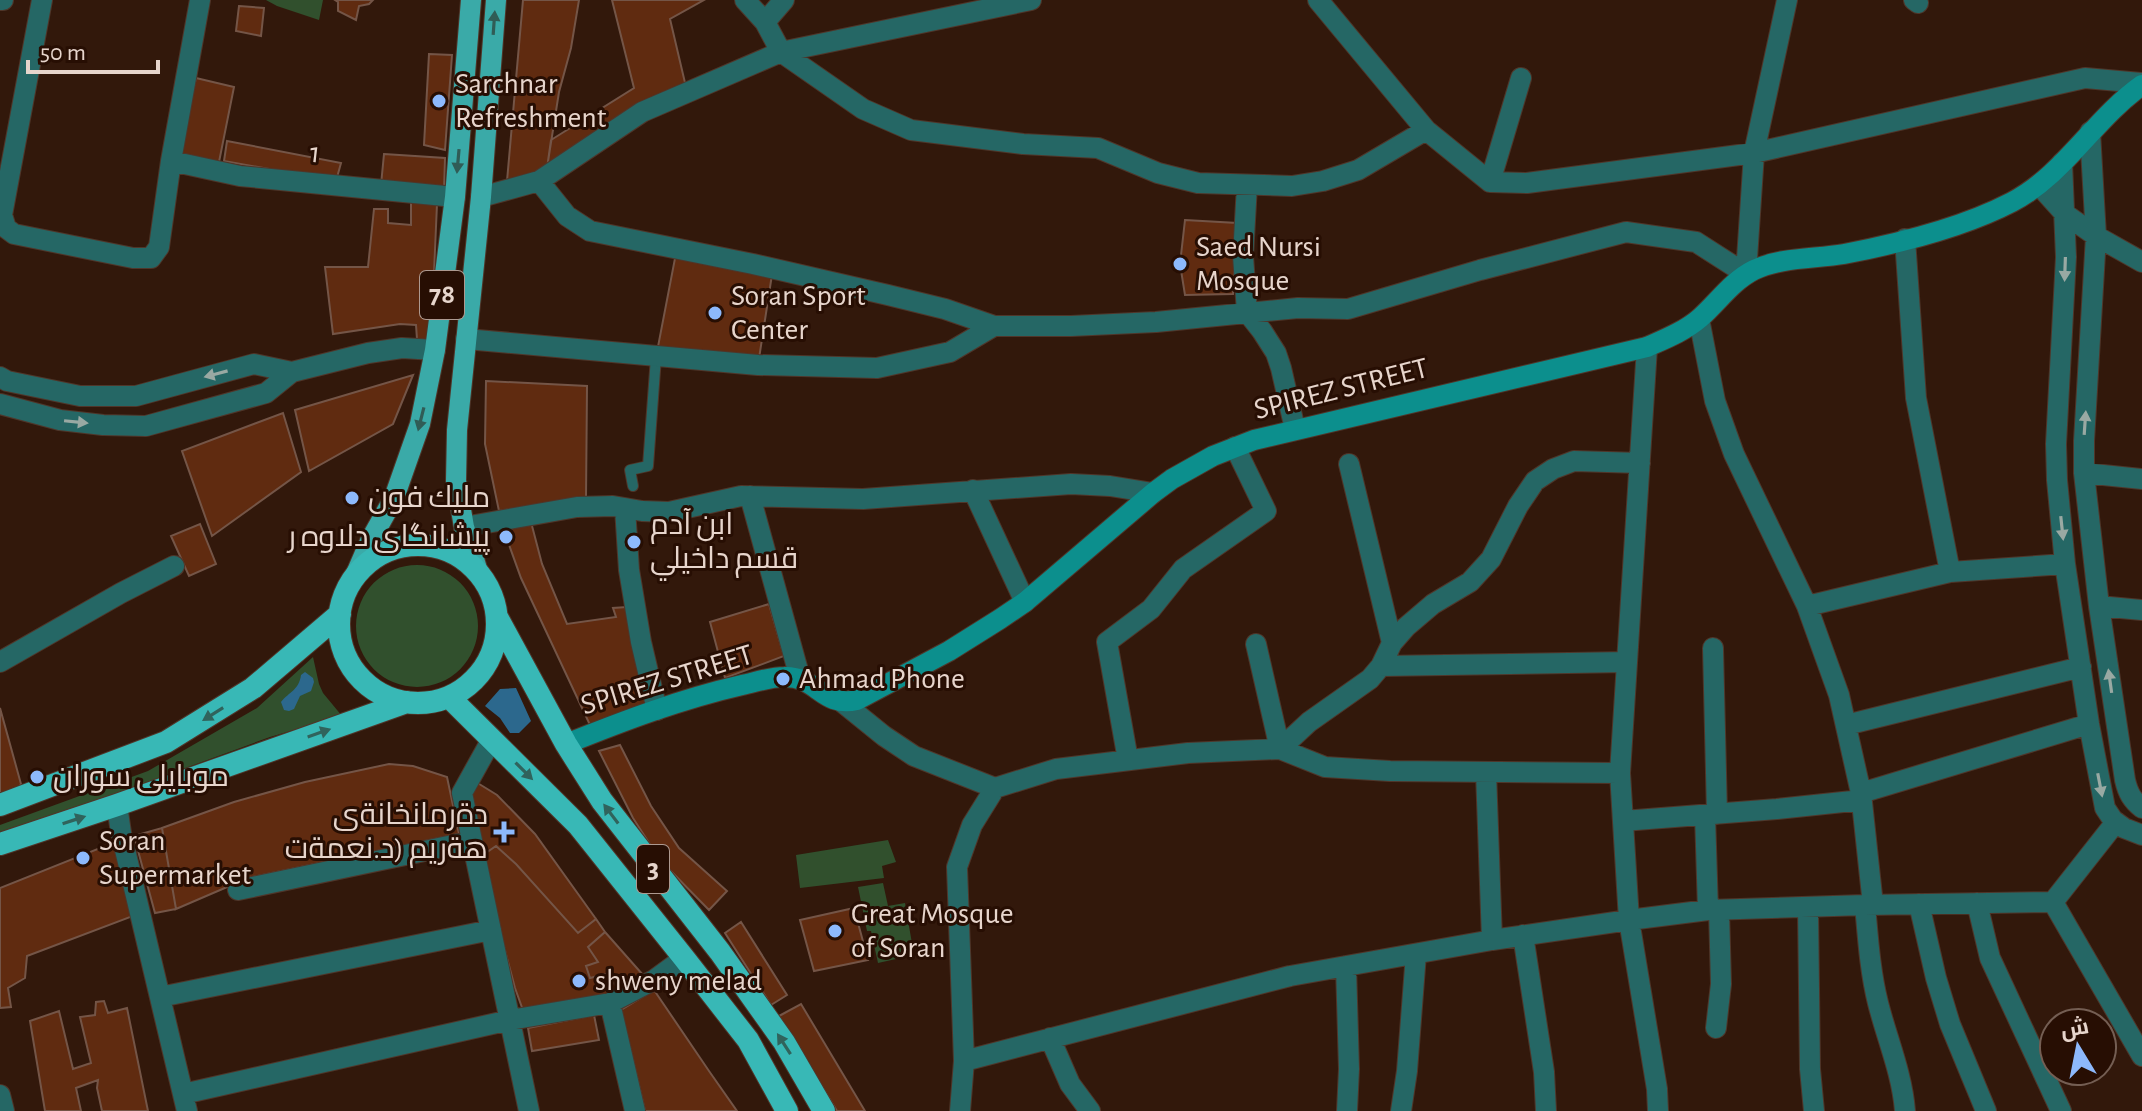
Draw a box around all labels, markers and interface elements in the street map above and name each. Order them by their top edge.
one-way arrow [488,10,501,35]
scale bar [28,24,158,74]
text: 50 m [40,41,86,65]
place label: Sarchnar Refreshment [455,69,607,133]
marker: Sarchnar Refreshment [430,92,448,110]
street label: 1 [308,138,322,168]
one-way arrow [451,149,464,174]
place label: Saed Nursi Mosque [1196,232,1321,296]
marker: Saed Nursi Mosque [1171,255,1189,273]
one-way arrow [2059,257,2072,282]
road number: 78 [420,271,464,319]
place label: Soran Sport Center [731,281,866,345]
marker: Soran Sport Center [706,304,724,322]
street label: SPIREZ STREET [1251,353,1431,425]
one-way arrow [204,368,228,381]
one-way arrow [414,406,427,431]
one-way arrow [2079,410,2092,435]
one-way arrow [64,416,89,429]
place label: مليك فون [368,483,490,514]
marker: مليك فون [343,489,361,507]
place label: ابن آدم قسم داخيلي [650,508,798,581]
one-way arrow [2055,516,2068,541]
place label: پیشانگای دلاوه ر [286,522,490,555]
marker: پیشانگای دلاوه ر [497,528,515,546]
marker: ابن آدم قسم داخيلي [625,533,643,551]
street label: SPIREZ STREET [577,639,757,720]
place label: Ahmad Phone [799,664,965,694]
one-way arrow [2103,669,2116,694]
marker: Ahmad Phone [774,670,792,688]
one-way arrow [202,707,224,721]
one-way arrow [307,726,331,738]
one-way arrow [515,761,533,780]
place label: موبايلى سوران [53,762,229,794]
marker: موبايلى سوران [28,768,46,786]
one-way arrow [2094,773,2107,798]
place label: دةرمانخانةى هةريم (د.نعمةت [285,800,488,868]
one-way arrow [604,804,620,824]
one-way arrow [62,813,86,825]
marker: دةرمانخانةى هةريم (د.نعمةت [495,823,513,841]
place label: Soran Supermarket [99,826,252,890]
road number: 3 [637,845,669,893]
marker: Soran Supermarket [74,849,92,867]
place label: Great Mosque of Soran [851,899,1014,963]
marker: Great Mosque of Soran [826,922,844,940]
place label: shweny melad [595,966,762,996]
marker: shweny melad [570,972,588,990]
north arrow [2038,1007,2118,1087]
text: ش [2059,1014,2091,1044]
one-way arrow [777,1033,791,1055]

